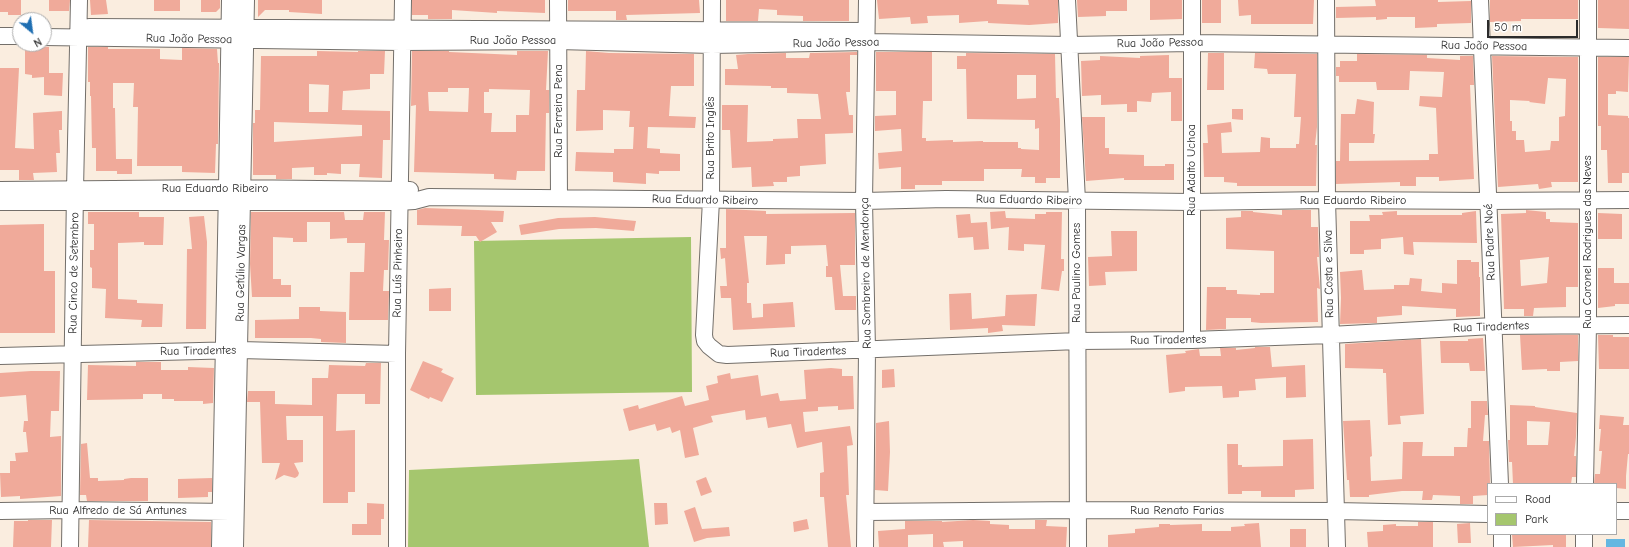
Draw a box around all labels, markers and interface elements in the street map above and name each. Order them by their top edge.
north arrow [12,12,52,52]
scale bar [1489,12,1580,38]
text: 50 m [1494,20,1522,34]
street label: Rua João Pessoa [146,31,232,47]
street label: Rua João Pessoa [470,34,556,48]
text: N [31,35,44,49]
street label: Rua João Pessoa [793,35,879,51]
street label: Rua João Pessoa [1117,35,1203,51]
street label: Rua João Pessoa [1441,38,1527,54]
street label: Rua Ferreira Pena [552,64,566,158]
street label: Rua Brito Inglês [704,96,718,180]
street label: Rua Adalto Uchoa [1185,124,1199,216]
street label: Rua Coronel Rodrigues das Neves [1581,155,1595,329]
street label: Rua Eduardo Ribeiro [162,182,268,196]
street label: Rua Eduardo Ribeiro [652,192,758,208]
street label: Rua Eduardo Ribeiro [976,192,1082,208]
street label: Rua Eduardo Ribeiro [1300,194,1406,208]
street label: Rua Sombreiro de Mendonça [857,197,875,349]
street label: Rua Padre Noé [1481,203,1499,281]
street label: Rua Cinco de Setembro [66,212,82,334]
street label: Rua Paulino Gomes [1070,223,1084,323]
street label: Rua Getúlio Vargas [233,224,249,322]
street label: Rua Luís Pinheiro [390,228,406,318]
street label: Rua Costa e Silva [1321,230,1337,318]
street label: Rua Tiradentes [1453,318,1529,336]
street label: Rua Tiradentes [1130,332,1206,348]
street label: Rua Tiradentes [160,343,236,359]
street label: Rua Tiradentes [770,343,846,361]
legend [1487,483,1617,535]
text: Road [1525,492,1551,506]
street label: Rua Alfredo de Sá Antunes [49,504,187,518]
street label: Rua Renato Farias [1130,504,1224,518]
text: Park [1525,512,1548,526]

